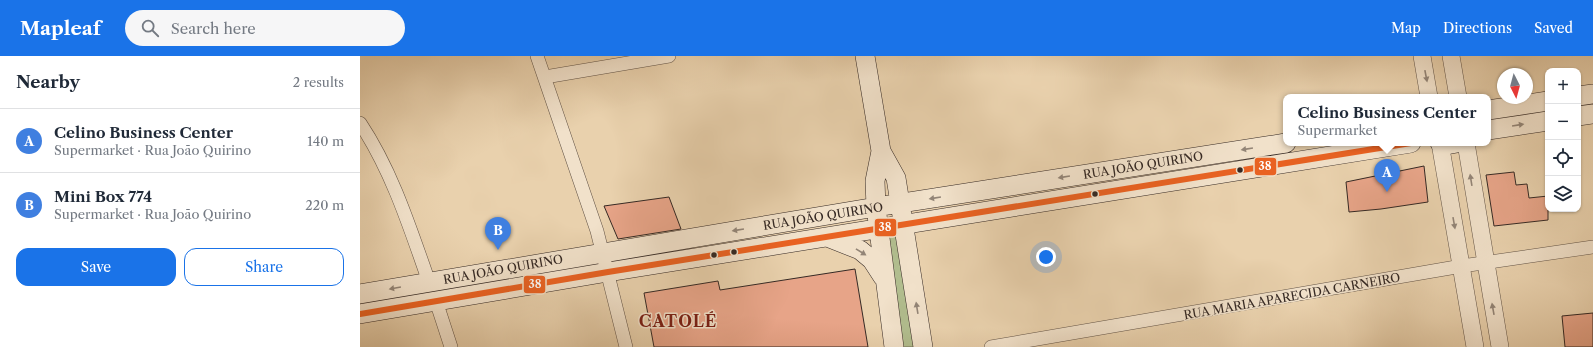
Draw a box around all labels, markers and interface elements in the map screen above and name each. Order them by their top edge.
search box [125,10,405,46]
text: Mapleaf [20,17,101,40]
icon: search [139,17,161,39]
text: Search here [171,19,256,38]
text: Map [1391,19,1421,37]
text: Directions [1443,19,1512,37]
text: Saved [1534,19,1573,37]
north arrow [1497,68,1533,104]
map controls [1545,68,1581,212]
button: + [1545,68,1581,104]
one-way arrow [1423,70,1429,83]
text: Nearby [16,72,80,92]
text: 2 results [293,74,344,90]
popup [1283,94,1491,146]
text: Celino Business Center [1297,103,1477,122]
button: − [1545,104,1581,140]
text: Supermarket [1297,122,1377,138]
one-way arrow [1512,122,1524,128]
text: Celino Business Center [54,123,233,142]
text: A [24,133,34,149]
text: 140 m [307,133,344,149]
button: locate [1545,140,1581,176]
text: Supermarket · Rua João Quirino [54,142,251,158]
one-way arrow [1241,146,1254,152]
street label: RUA JOÃO QUIRINO [1082,147,1204,182]
line badge: 38 [1254,157,1277,176]
text: 38 [1259,159,1272,173]
pin: A [1374,159,1400,192]
unlabelled marker [1235,165,1245,175]
one-way arrow [1468,174,1474,186]
one-way arrow [1058,175,1070,181]
button: layers [1545,176,1581,212]
text: Mini Box 774 [54,187,152,206]
unlabelled marker [1090,189,1100,199]
one-way arrow [929,195,941,201]
text: B [24,197,34,213]
text: 220 m [305,197,344,213]
street label: RUA JOÃO QUIRINO [762,198,884,233]
text: Supermarket · Rua João Quirino [54,206,251,222]
pin: B [485,217,511,250]
one-way arrow [1451,217,1457,229]
line badge: 38 [874,218,897,237]
text: 38 [879,220,892,234]
one-way arrow [732,227,744,233]
unlabelled marker [729,247,739,257]
your location [1036,247,1056,267]
button: Save [16,248,176,286]
button: Share [184,248,344,286]
one-way arrow [856,248,866,256]
street label: RUA JOÃO QUIRINO [442,250,564,287]
unlabelled marker [709,250,719,260]
street label: RUA MARIA APARECIDA CARNEIRO [1183,270,1401,322]
line badge: 38 [523,275,546,294]
text: 38 [529,277,542,291]
one-way arrow [389,285,401,291]
one-way arrow [913,302,919,315]
one-way arrow [1490,303,1496,315]
district label: CATOLÉ [639,311,717,331]

